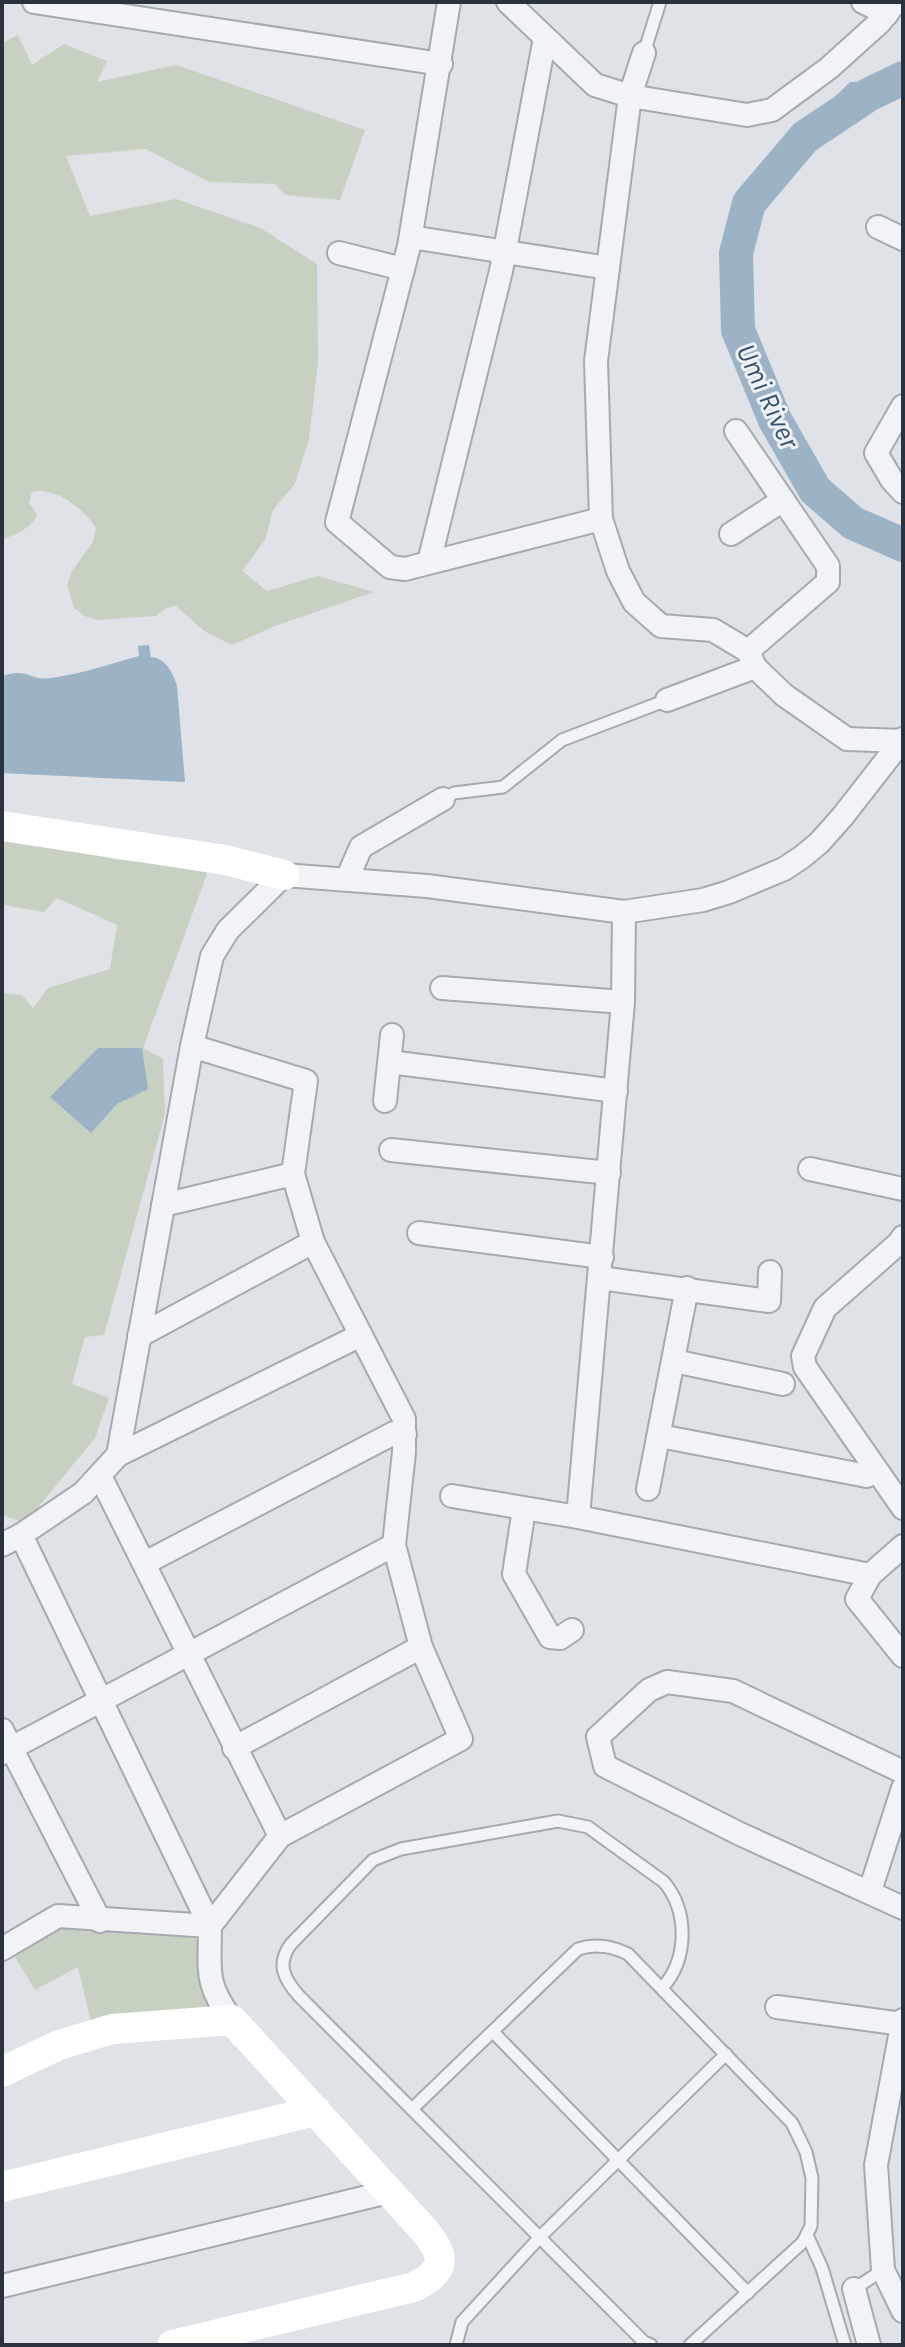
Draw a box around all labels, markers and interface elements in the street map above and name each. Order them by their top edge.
water label: Umi River [729,338,807,455]

